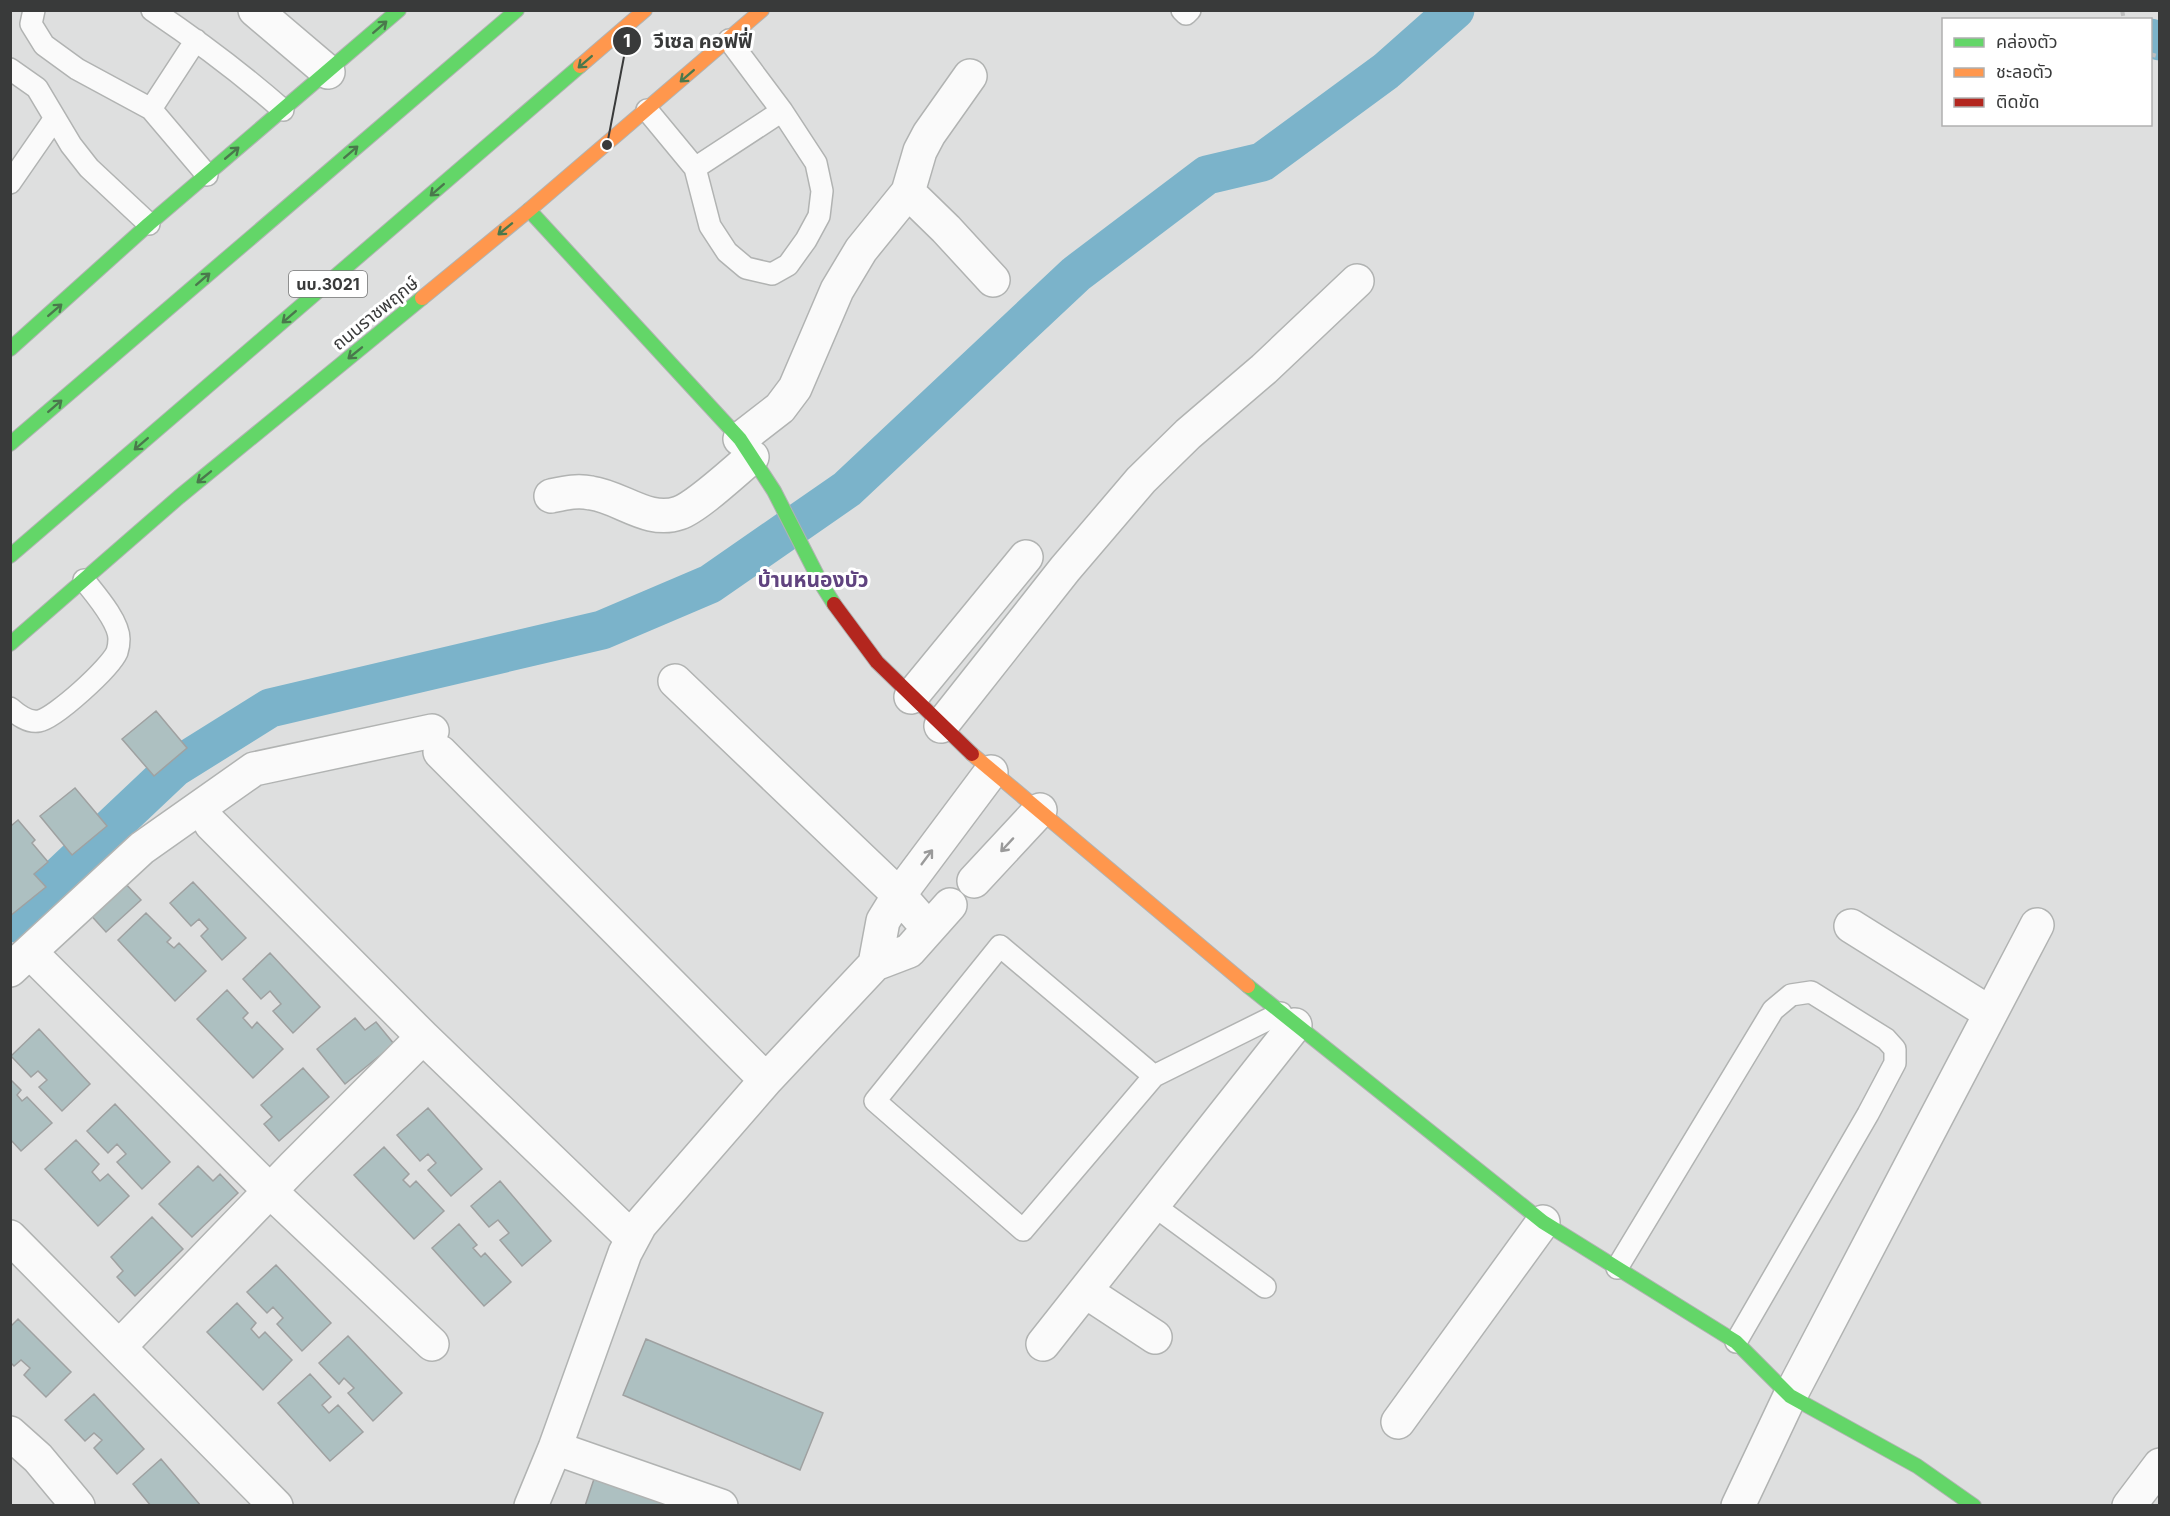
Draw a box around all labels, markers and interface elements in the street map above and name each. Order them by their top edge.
legend [1942,18,2152,126]
one-way arrow [372,20,388,34]
callout: วีเซล คอฟฟี่ [612,22,765,60]
text: วีเซล คอฟฟี่ [653,27,753,53]
text: 1 [623,30,631,51]
text: คล่องตัว [1996,31,2058,52]
one-way arrow [577,56,593,69]
text: ชะลอตัว [1996,61,2053,82]
one-way arrow [679,69,695,83]
text: ติดขัด [1996,91,2039,112]
one-way arrow [343,145,358,159]
one-way arrow [224,147,240,160]
one-way arrow [430,183,445,197]
one-way arrow [498,223,514,236]
road number: นบ.3021 [289,271,367,297]
one-way arrow [195,272,210,286]
street label: ถนนราชพฤกษ์ [328,272,422,354]
one-way arrow [47,303,62,317]
one-way arrow [282,310,297,324]
one-way arrow [348,346,363,360]
one-way arrow [47,399,62,413]
one-way arrow [134,437,149,451]
one-way arrow [197,470,212,484]
district label: บ้านหนองบัว [757,567,869,592]
one-way arrow [1000,837,1014,852]
one-way arrow [920,850,933,866]

